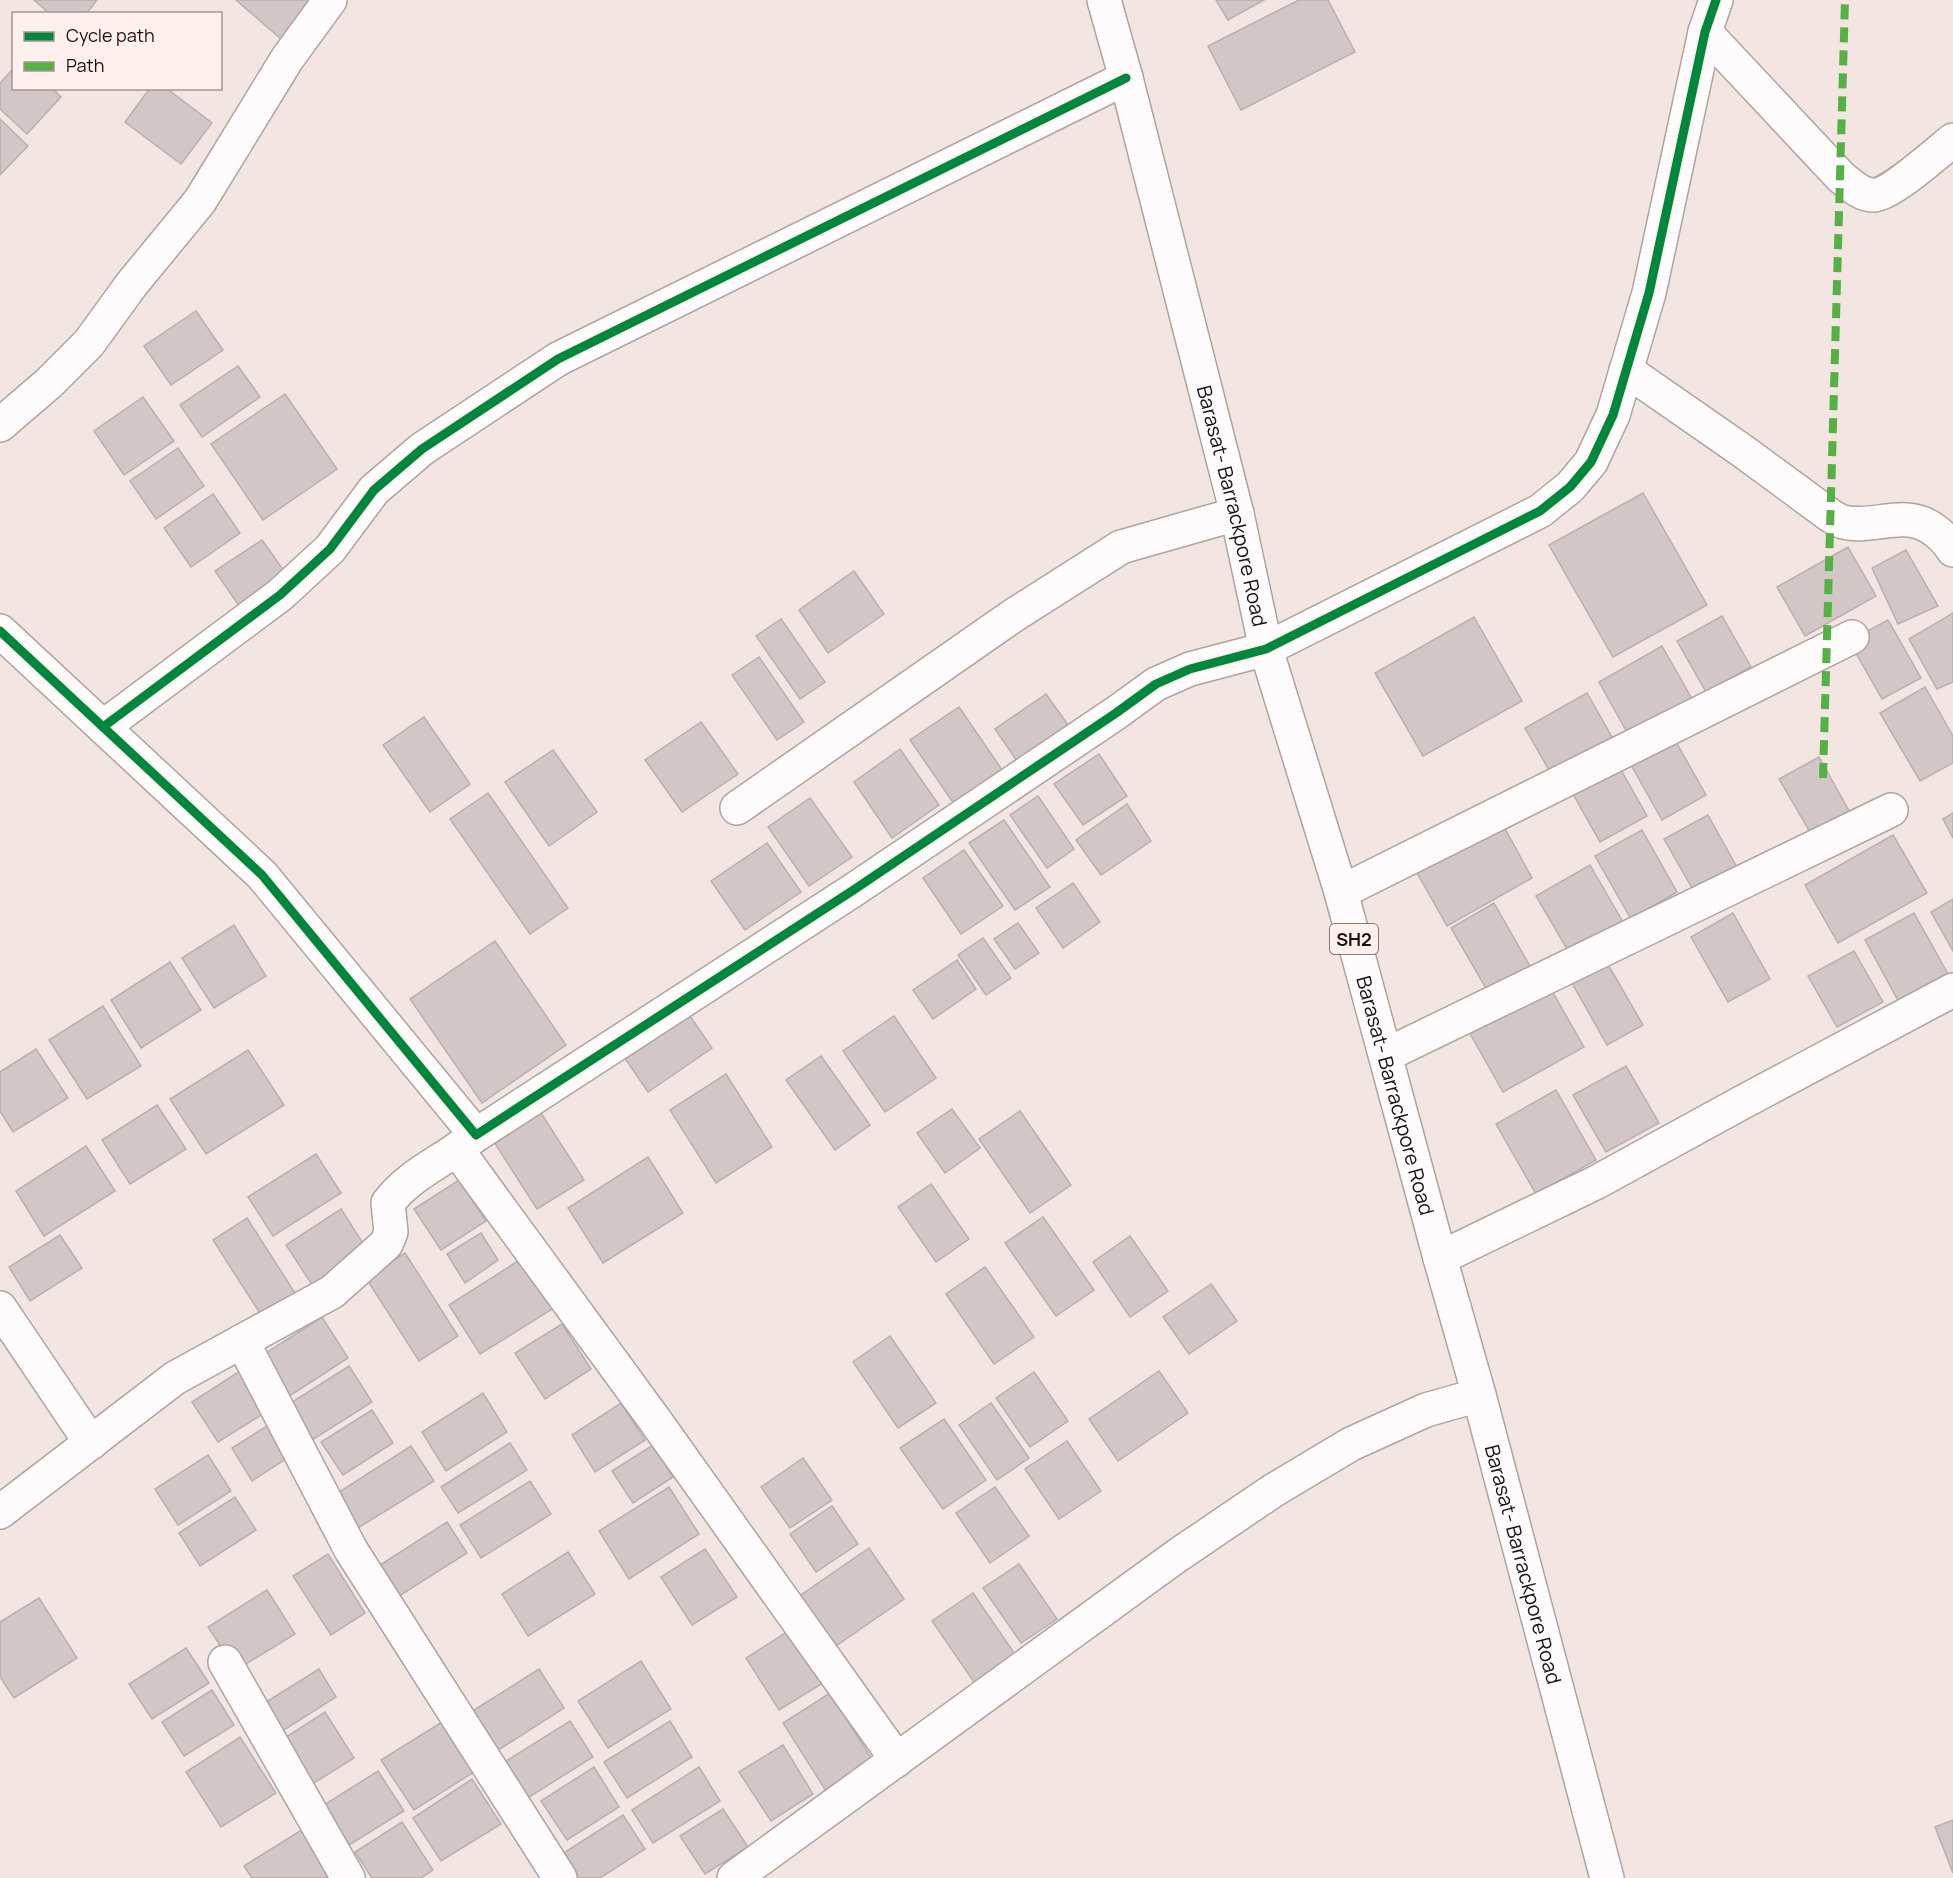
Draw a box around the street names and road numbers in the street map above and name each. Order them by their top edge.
street label: Barasat- Barrackpore Road [1191,382,1274,629]
road number: SH2 [1330,924,1378,954]
street label: Barasat- Barrackpore Road [1351,973,1441,1218]
street label: Barasat- Barrackpore Road [1479,1441,1569,1687]

